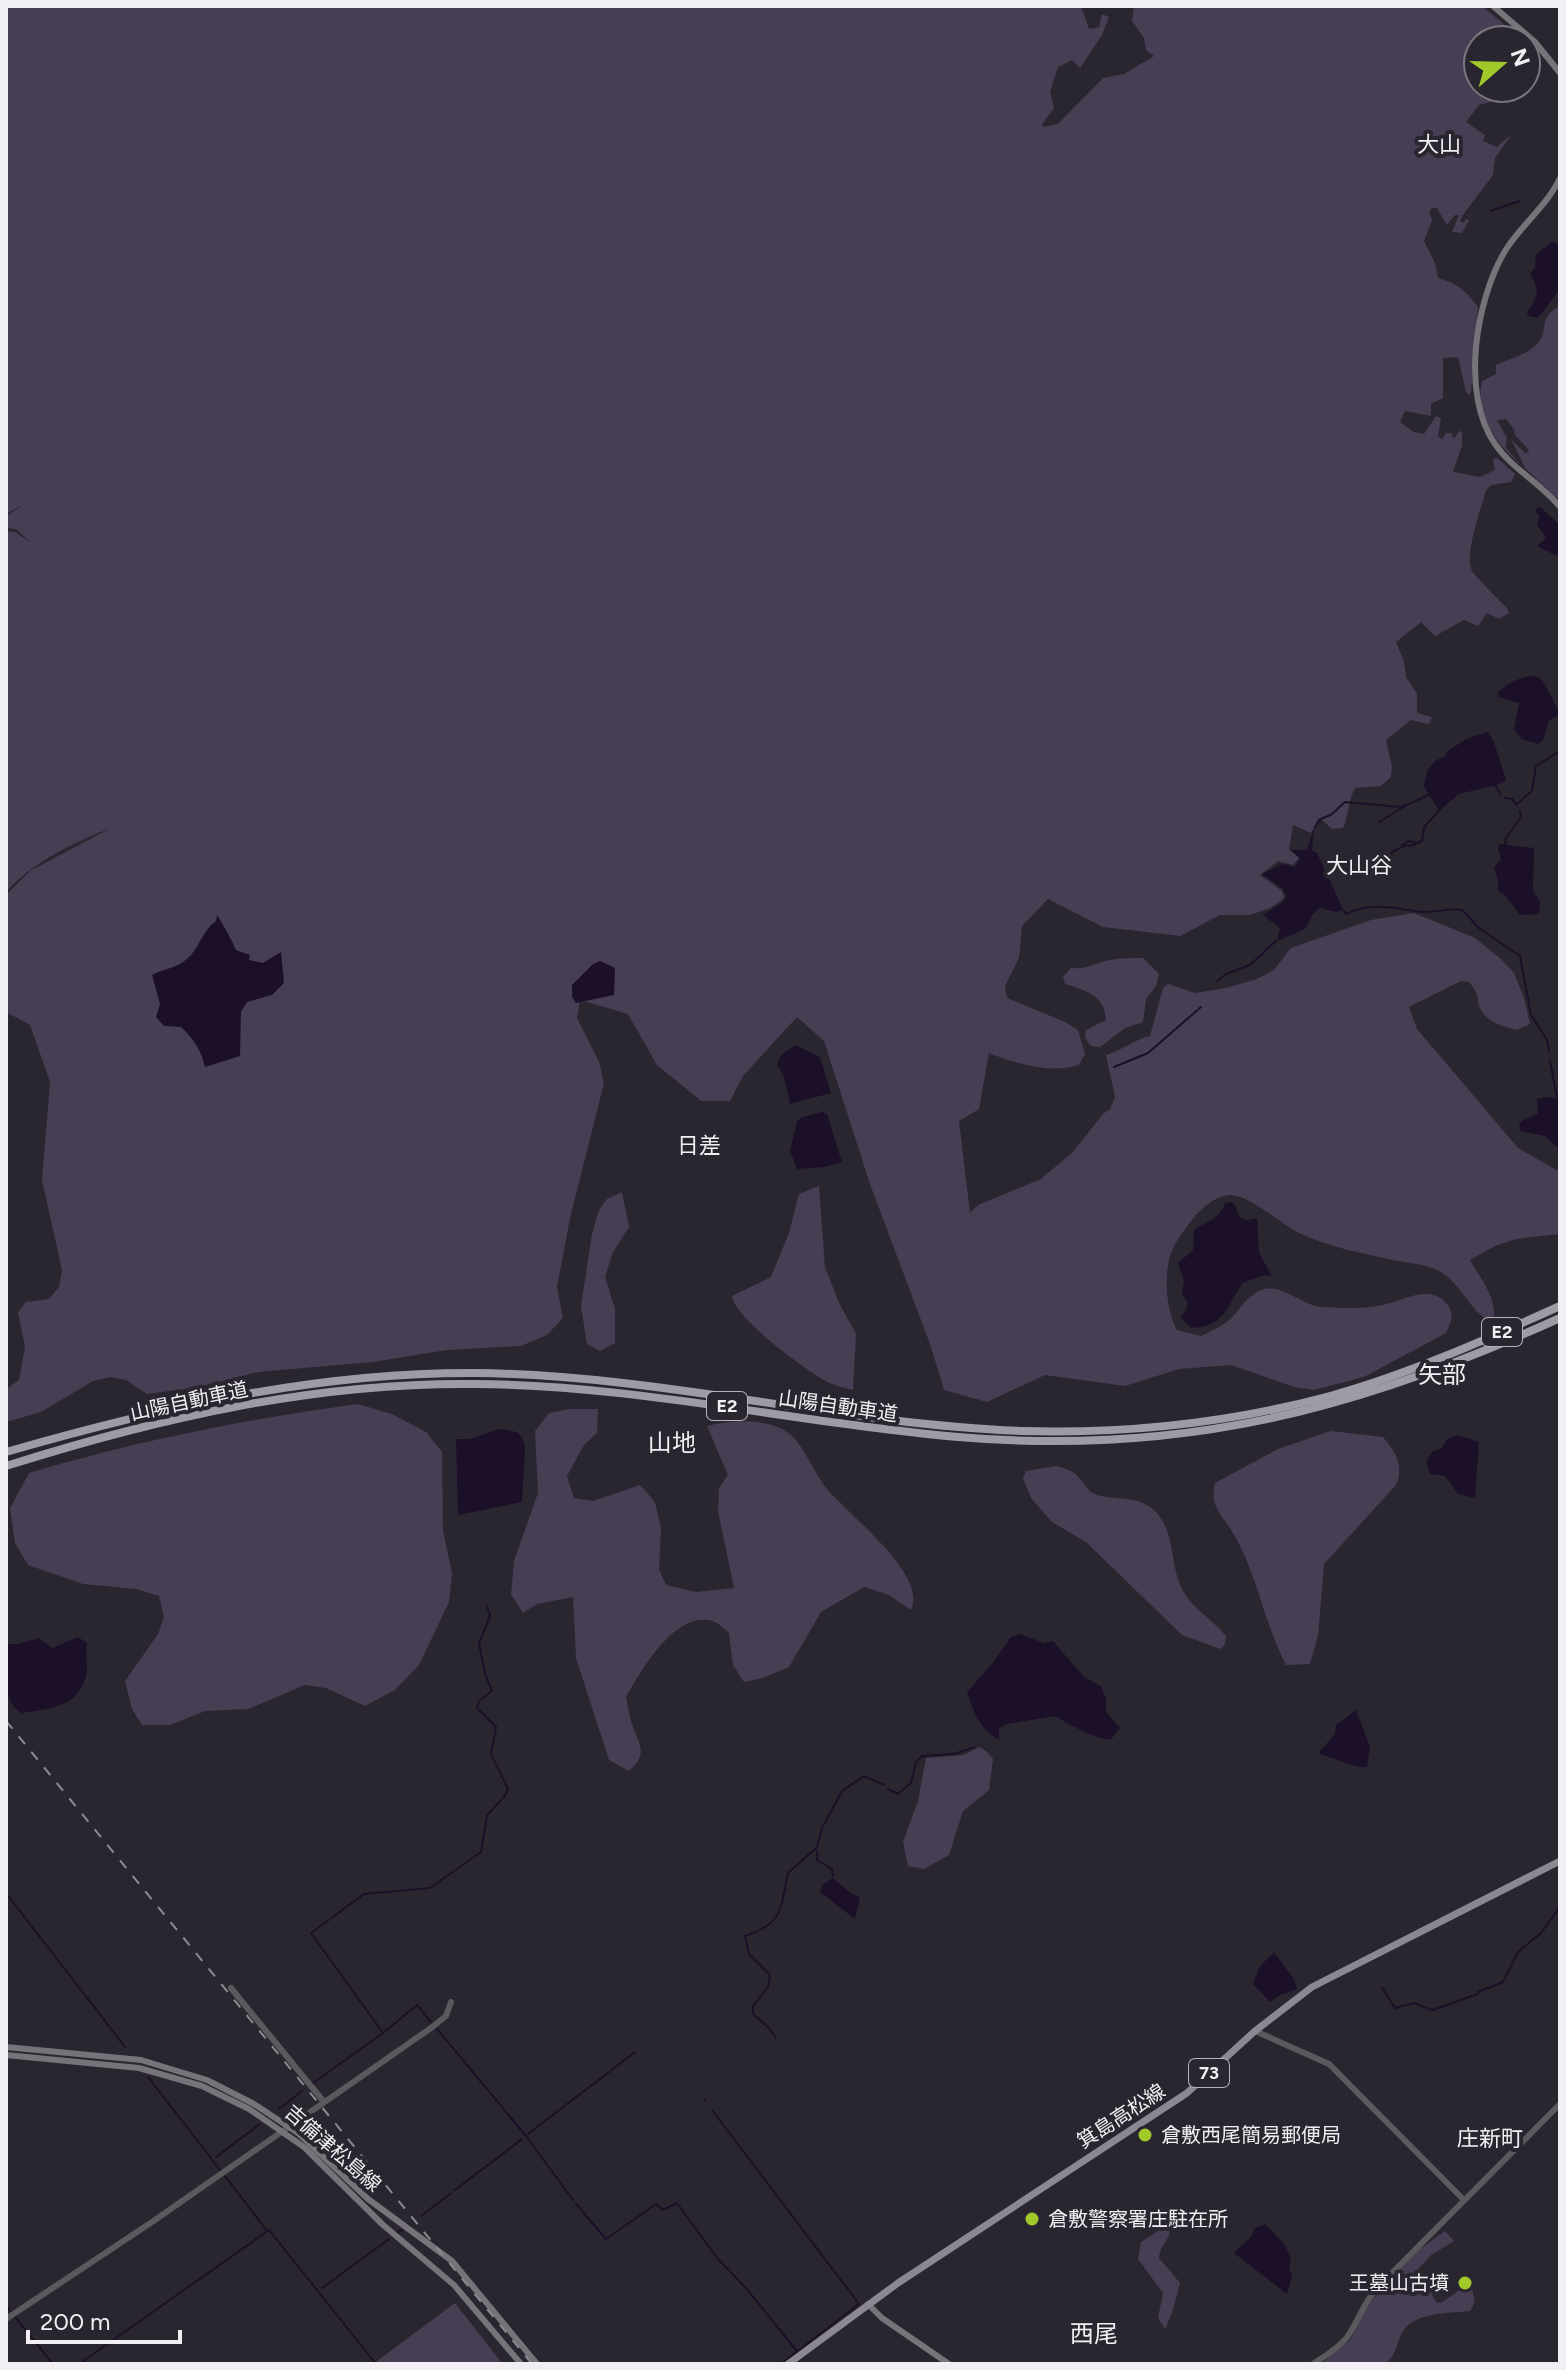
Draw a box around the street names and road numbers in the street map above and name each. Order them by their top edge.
road number: E2 [1482,1318,1522,1346]
street label: 山陽自動車道 [128,1377,250,1425]
street label: 山陽自動車道 [777,1386,899,1426]
road number: E2 [707,1392,747,1420]
road number: 73 [1189,2059,1229,2087]
street label: 箕島高松線 [1073,2079,1169,2153]
street label: 吉備津松島線 [280,2100,386,2196]

